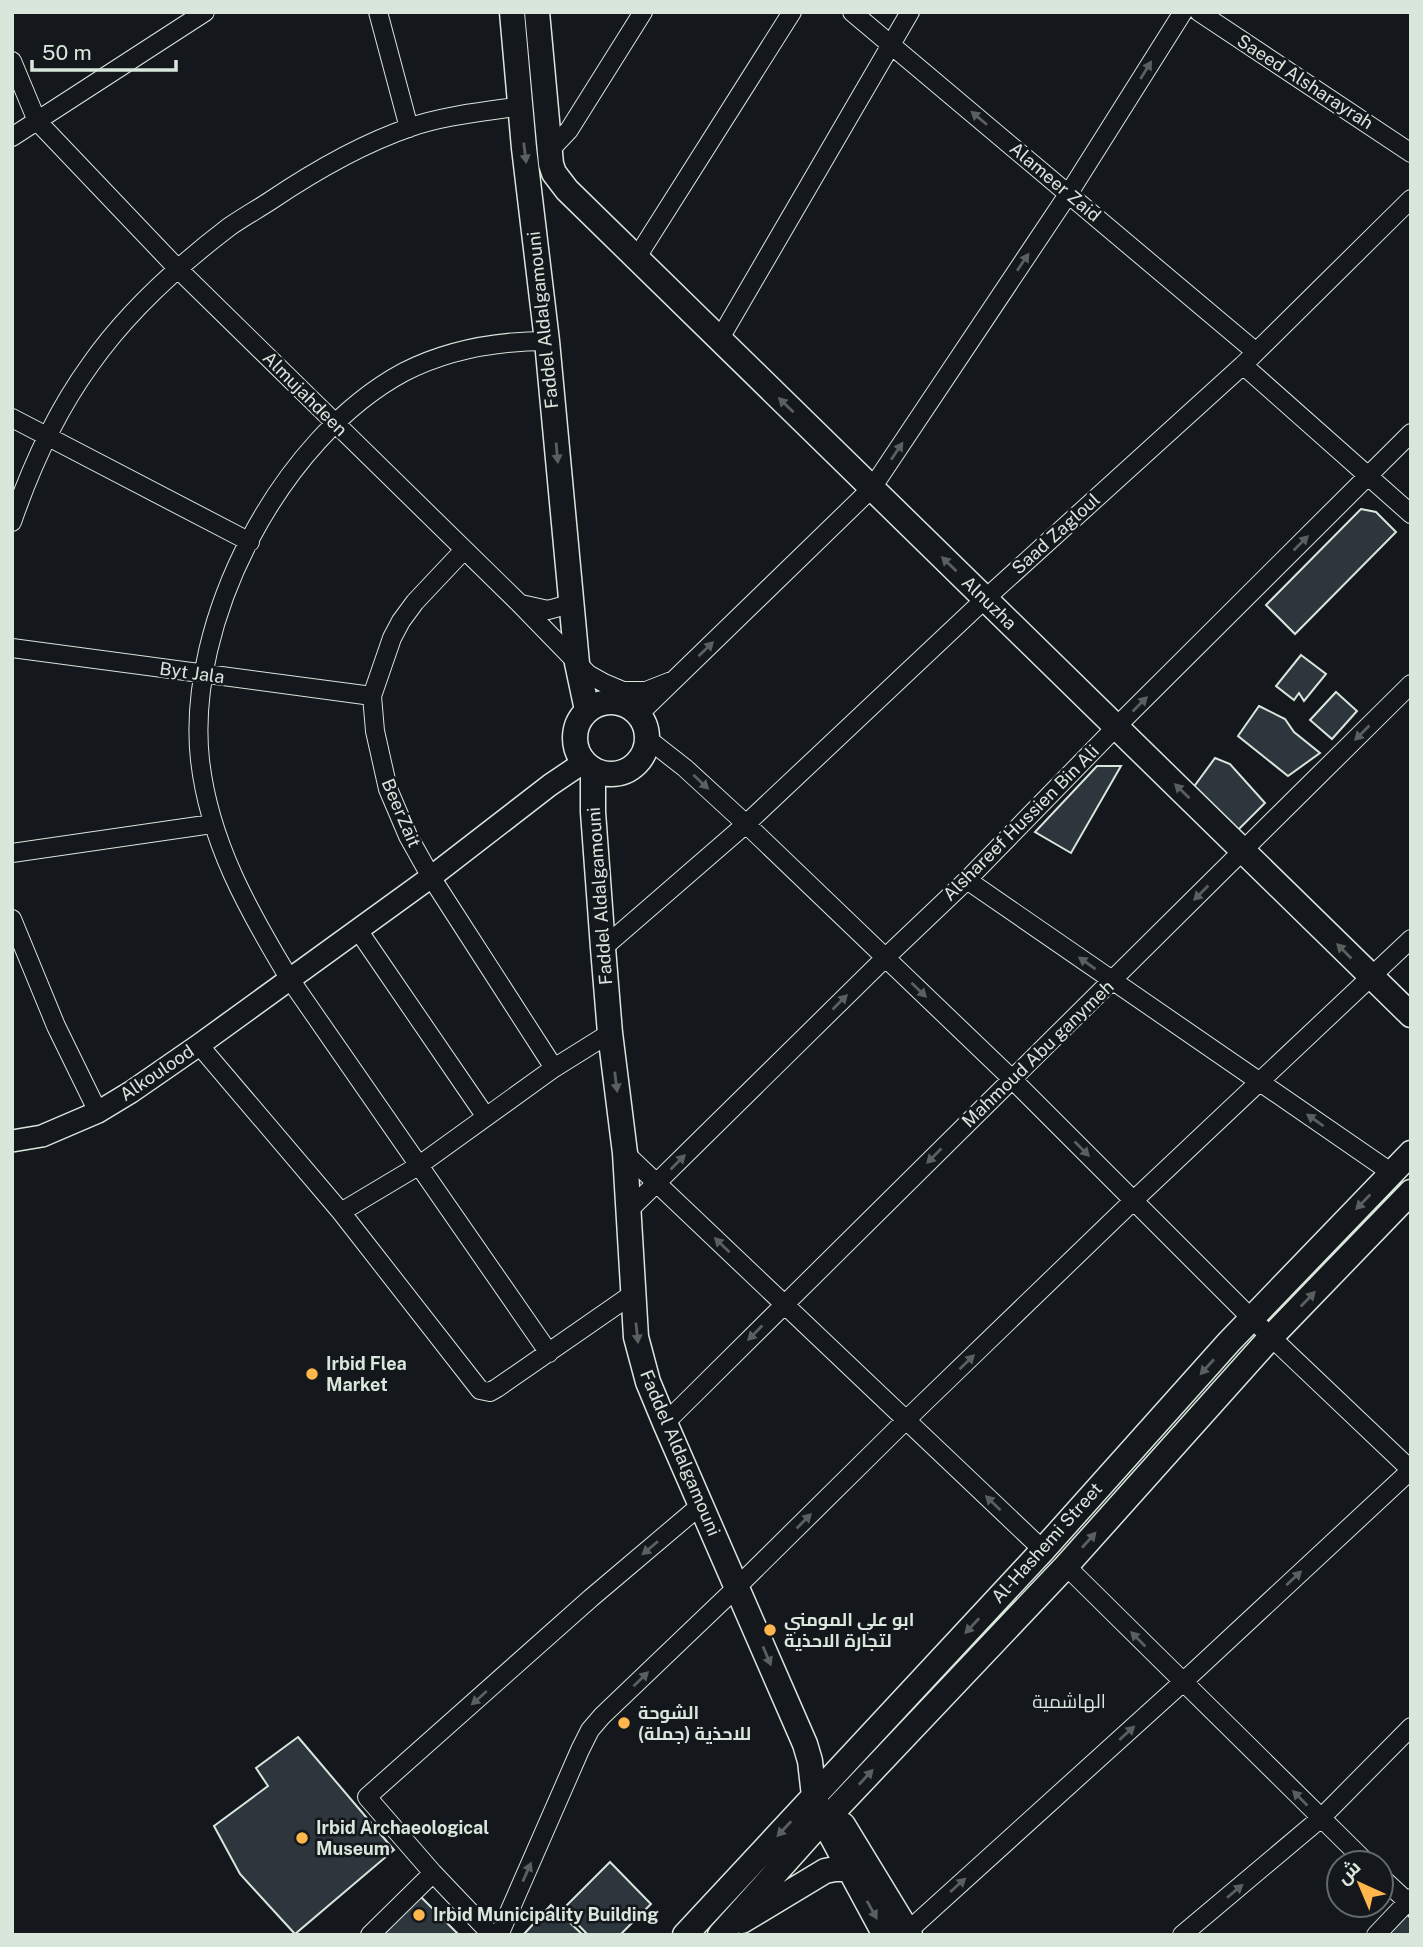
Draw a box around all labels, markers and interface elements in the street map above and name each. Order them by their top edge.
scale bar [32,28,175,72]
street label: Saeed Alsharayrah [1233,30,1377,133]
text: 50 m [42,40,92,65]
one-way arrow [1140,61,1153,80]
one-way arrow [970,111,987,126]
street label: Alameer Zaid [1006,138,1105,226]
one-way arrow [520,143,531,165]
street label: Faddel Aldalgamouni [523,230,562,410]
one-way arrow [1016,252,1029,271]
street label: Almujahdeen [259,347,352,440]
one-way arrow [778,397,794,413]
one-way arrow [552,442,563,464]
one-way arrow [890,442,904,460]
street label: Saad Zagloul [1007,489,1104,579]
one-way arrow [1292,535,1308,552]
one-way arrow [941,556,957,572]
street label: Alnuzha [958,571,1021,634]
one-way arrow [697,641,714,658]
street label: Byt Jala [158,658,226,687]
one-way arrow [1131,695,1148,712]
one-way arrow [1354,724,1371,741]
street label: Alshareef Hussien Bin Ali [938,740,1103,905]
one-way arrow [692,774,710,790]
street label: BeerZait [378,775,425,850]
one-way arrow [1174,784,1191,800]
street label: Faddel Aldalgamouni [583,806,616,986]
one-way arrow [1193,885,1209,901]
one-way arrow [1336,943,1352,959]
one-way arrow [1078,956,1096,970]
street label: Mahmoud Abu ganymeh [958,976,1118,1132]
one-way arrow [910,981,927,997]
one-way arrow [831,994,848,1011]
street label: Alkoulood [116,1040,198,1105]
one-way arrow [611,1071,622,1093]
one-way arrow [1306,1113,1324,1127]
one-way arrow [1073,1140,1090,1157]
one-way arrow [926,1147,943,1163]
one-way arrow [669,1154,685,1171]
one-way arrow [1356,1193,1372,1210]
one-way arrow [713,1237,730,1254]
one-way arrow [1300,1291,1316,1308]
one-way arrow [631,1322,642,1344]
one-way arrow [747,1325,764,1342]
place label: Irbid Flea Market [326,1353,407,1395]
one-way arrow [958,1353,975,1370]
one-way arrow [1200,1358,1215,1375]
marker: Irbid Flea Market [304,1366,320,1382]
street label: Faddel Aldalgamouni [636,1367,725,1539]
street label: Al-Hashemi Street [987,1478,1106,1607]
one-way arrow [985,1496,1002,1512]
one-way arrow [796,1513,812,1530]
one-way arrow [1081,1532,1097,1549]
one-way arrow [641,1540,658,1555]
one-way arrow [1285,1571,1302,1587]
place label: ابو علي المومني لتجارة الاحذية [784,1609,914,1651]
one-way arrow [964,1617,980,1634]
marker: ابو علي المومني لتجارة الاحذية [762,1622,778,1638]
one-way arrow [1130,1630,1147,1647]
one-way arrow [762,1646,773,1667]
one-way arrow [632,1672,649,1688]
one-way arrow [470,1690,487,1705]
district label: الهاشمية [1032,1690,1106,1713]
place label: الشوحة للاحذية (جملة) [638,1702,751,1744]
marker: الشوحة للاحذية (جملة) [616,1715,632,1731]
one-way arrow [1118,1725,1135,1741]
one-way arrow [858,1769,874,1786]
one-way arrow [1292,1790,1309,1807]
place label: Irbid Archaeological Museum [316,1817,489,1859]
one-way arrow [776,1820,792,1837]
marker: Irbid Archaeological Museum [294,1830,310,1846]
north arrow [1325,1849,1395,1919]
text: ش [1332,1855,1365,1889]
one-way arrow [521,1861,532,1882]
one-way arrow [949,1877,967,1893]
one-way arrow [1226,1884,1243,1899]
one-way arrow [866,1900,878,1920]
place label: Irbid Municipality Building [433,1904,659,1925]
marker: Irbid Municipality Building [411,1907,427,1923]

